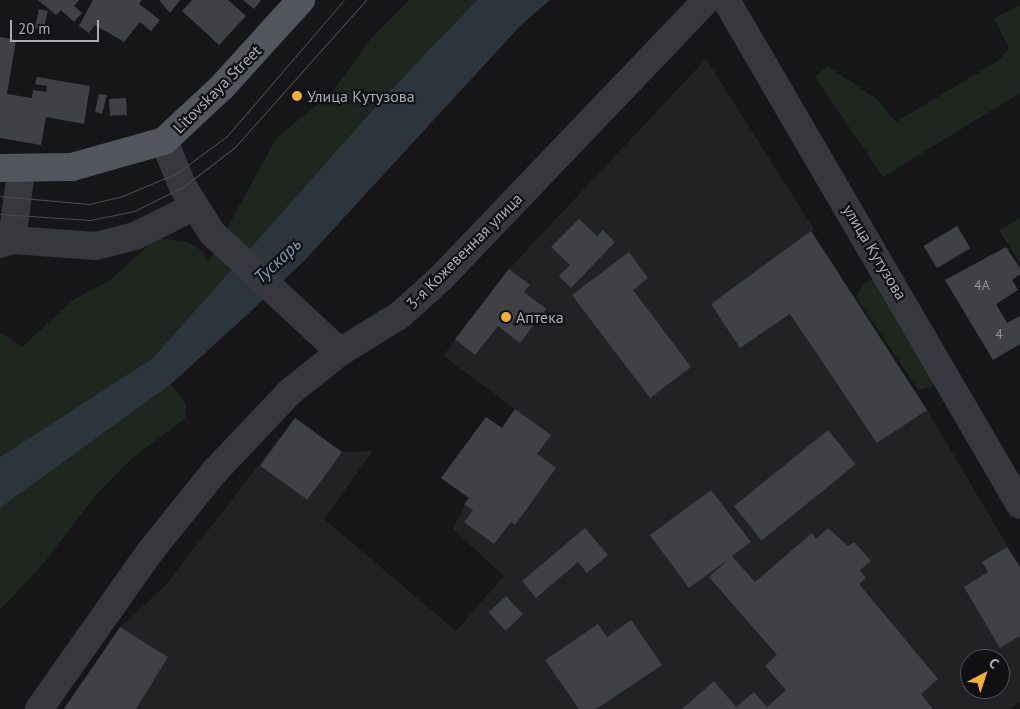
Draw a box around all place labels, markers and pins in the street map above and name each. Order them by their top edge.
place label: Улица Кутузова [307,86,415,106]
marker: Улица Кутузова [291,90,303,102]
place label: Аптека [516,307,564,327]
marker: Аптека [500,311,512,323]

